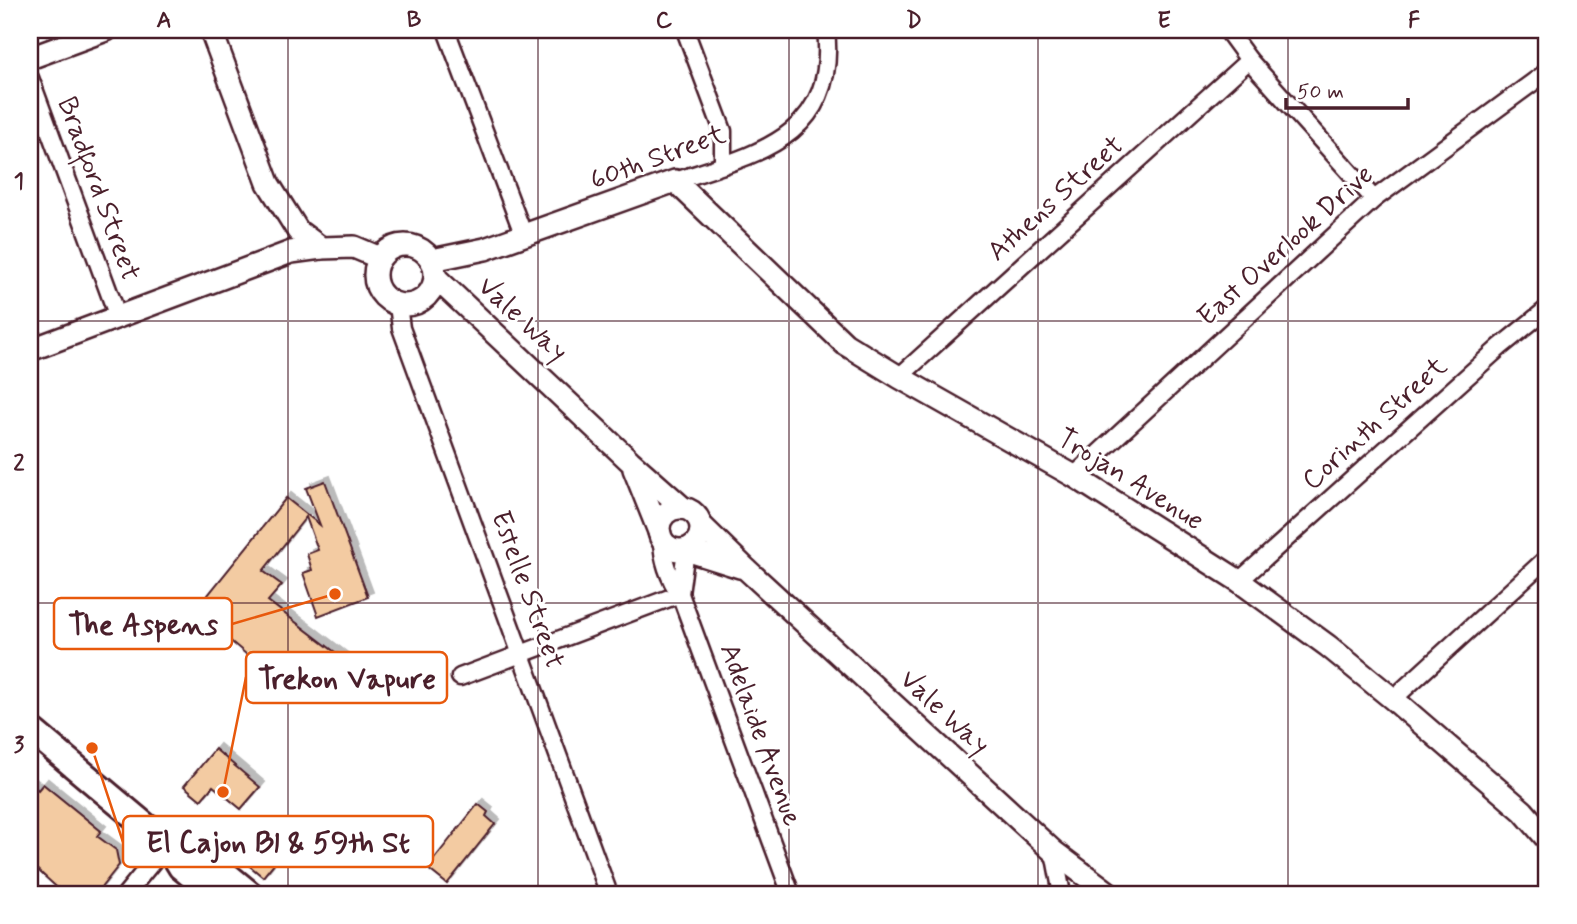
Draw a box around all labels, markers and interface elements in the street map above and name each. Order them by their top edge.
text: A [156,6,172,36]
text: B [407,6,422,36]
text: C [656,6,673,36]
text: D [906,6,922,36]
text: E [1157,6,1171,36]
text: F [1408,6,1420,36]
scale bar [1286,66,1409,110]
text: 50 m [1297,78,1344,106]
street label: Bradford Street [46,92,148,287]
street label: 60th Street [585,116,731,200]
street label: Athens Street [980,128,1132,270]
street label: East Overlook Drive [1190,157,1382,335]
text: 1 [14,167,24,197]
street label: Vale Way [469,269,575,371]
street label: Corinth Street [1295,349,1456,499]
street label: Trojan Avenue [1049,420,1211,540]
text: 2 [13,449,25,479]
street label: Estelle Street [481,506,573,674]
callout: The Aspens [54,598,232,649]
text: The Aspens [68,606,219,645]
street label: Adelaide Avenue [710,639,810,831]
callout: Trekon Vapure [246,652,447,703]
text: Trekon Vapure [258,660,436,699]
street label: Vale Way [891,662,997,764]
text: 3 [14,731,25,761]
callout: El Cajon Bl & 59th St [123,816,433,867]
text: El Cajon Bl & 59th St [146,824,410,864]

